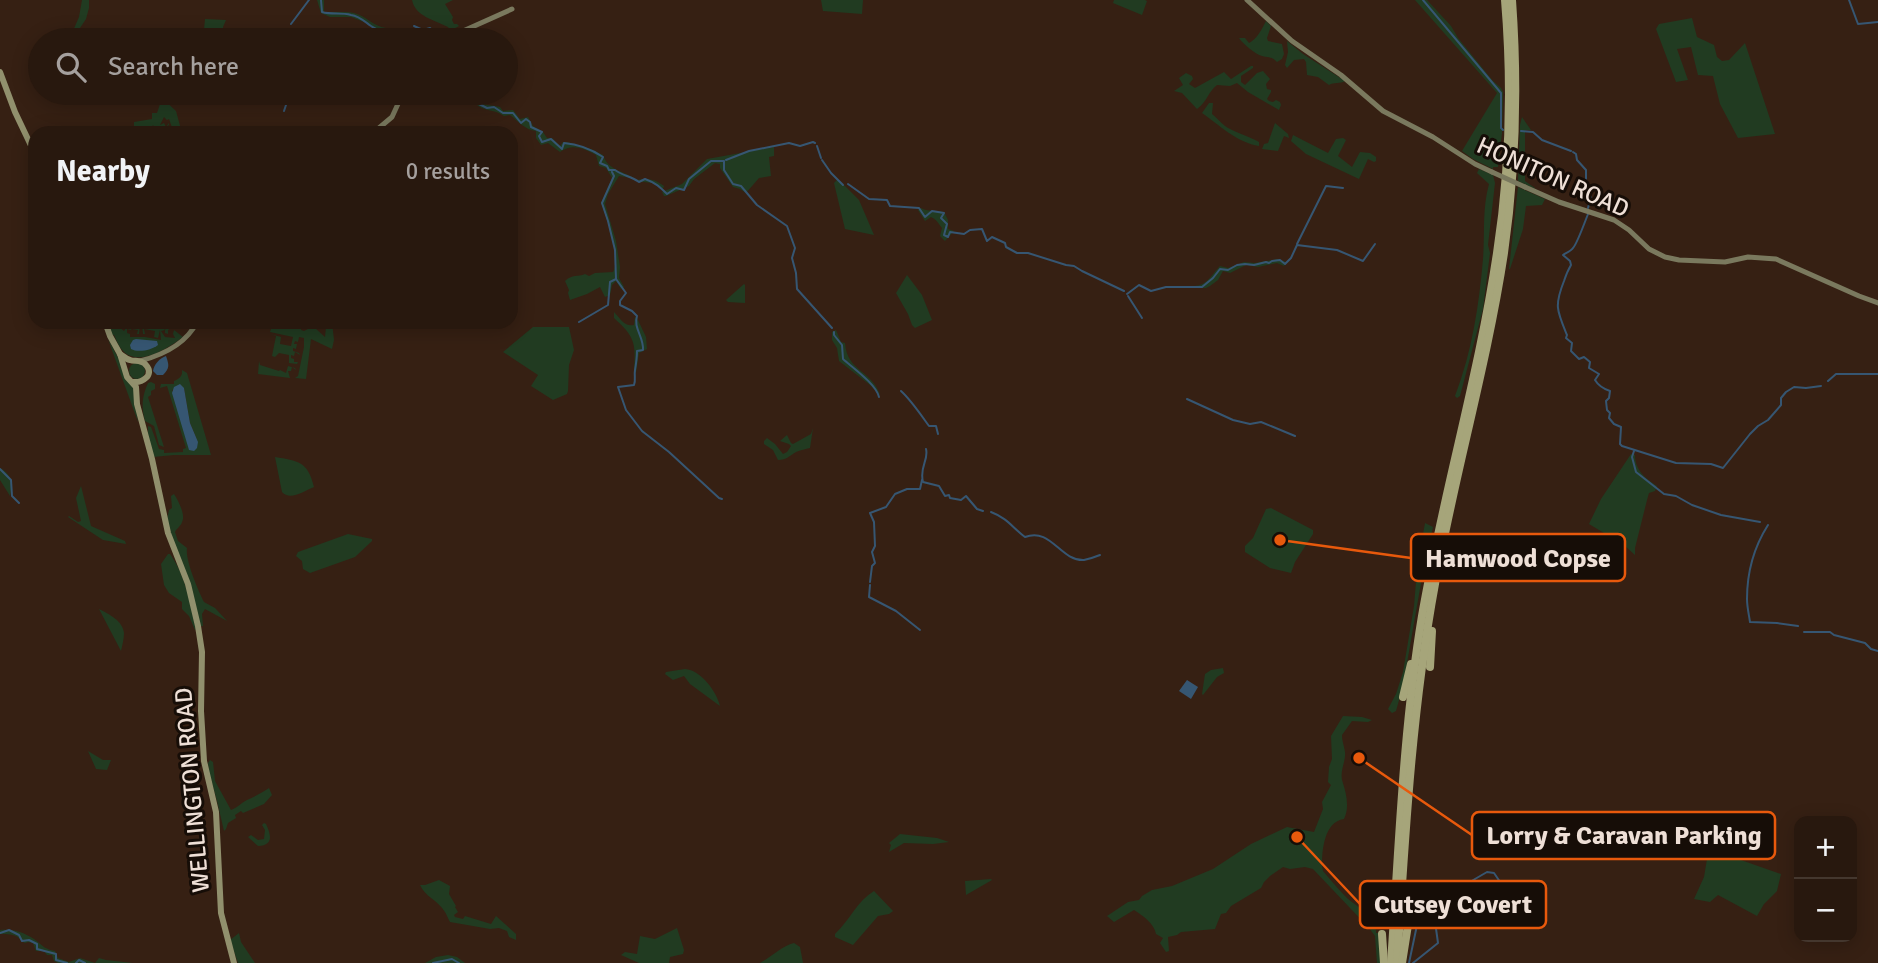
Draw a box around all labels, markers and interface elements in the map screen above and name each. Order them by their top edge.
search box [28,28,518,105]
icon: search [52,48,90,86]
text: Search here [108,51,239,83]
street label: HONITON ROAD [1472,130,1634,224]
text: Nearby [56,153,150,190]
text: 0 results [406,157,490,186]
callout: Hamwood Copse [1411,534,1625,581]
text: Hamwood Copse [1425,543,1611,575]
street label: WELLINGTON ROAD [168,686,216,894]
callout: Lorry & Caravan Parking [1472,812,1775,859]
map controls [1794,816,1857,942]
button: + [1794,816,1857,879]
text: Lorry & Caravan Parking [1486,820,1762,852]
button: − [1794,879,1857,942]
callout: Cutsey Covert [1360,881,1546,928]
text: Cutsey Covert [1374,889,1532,921]

